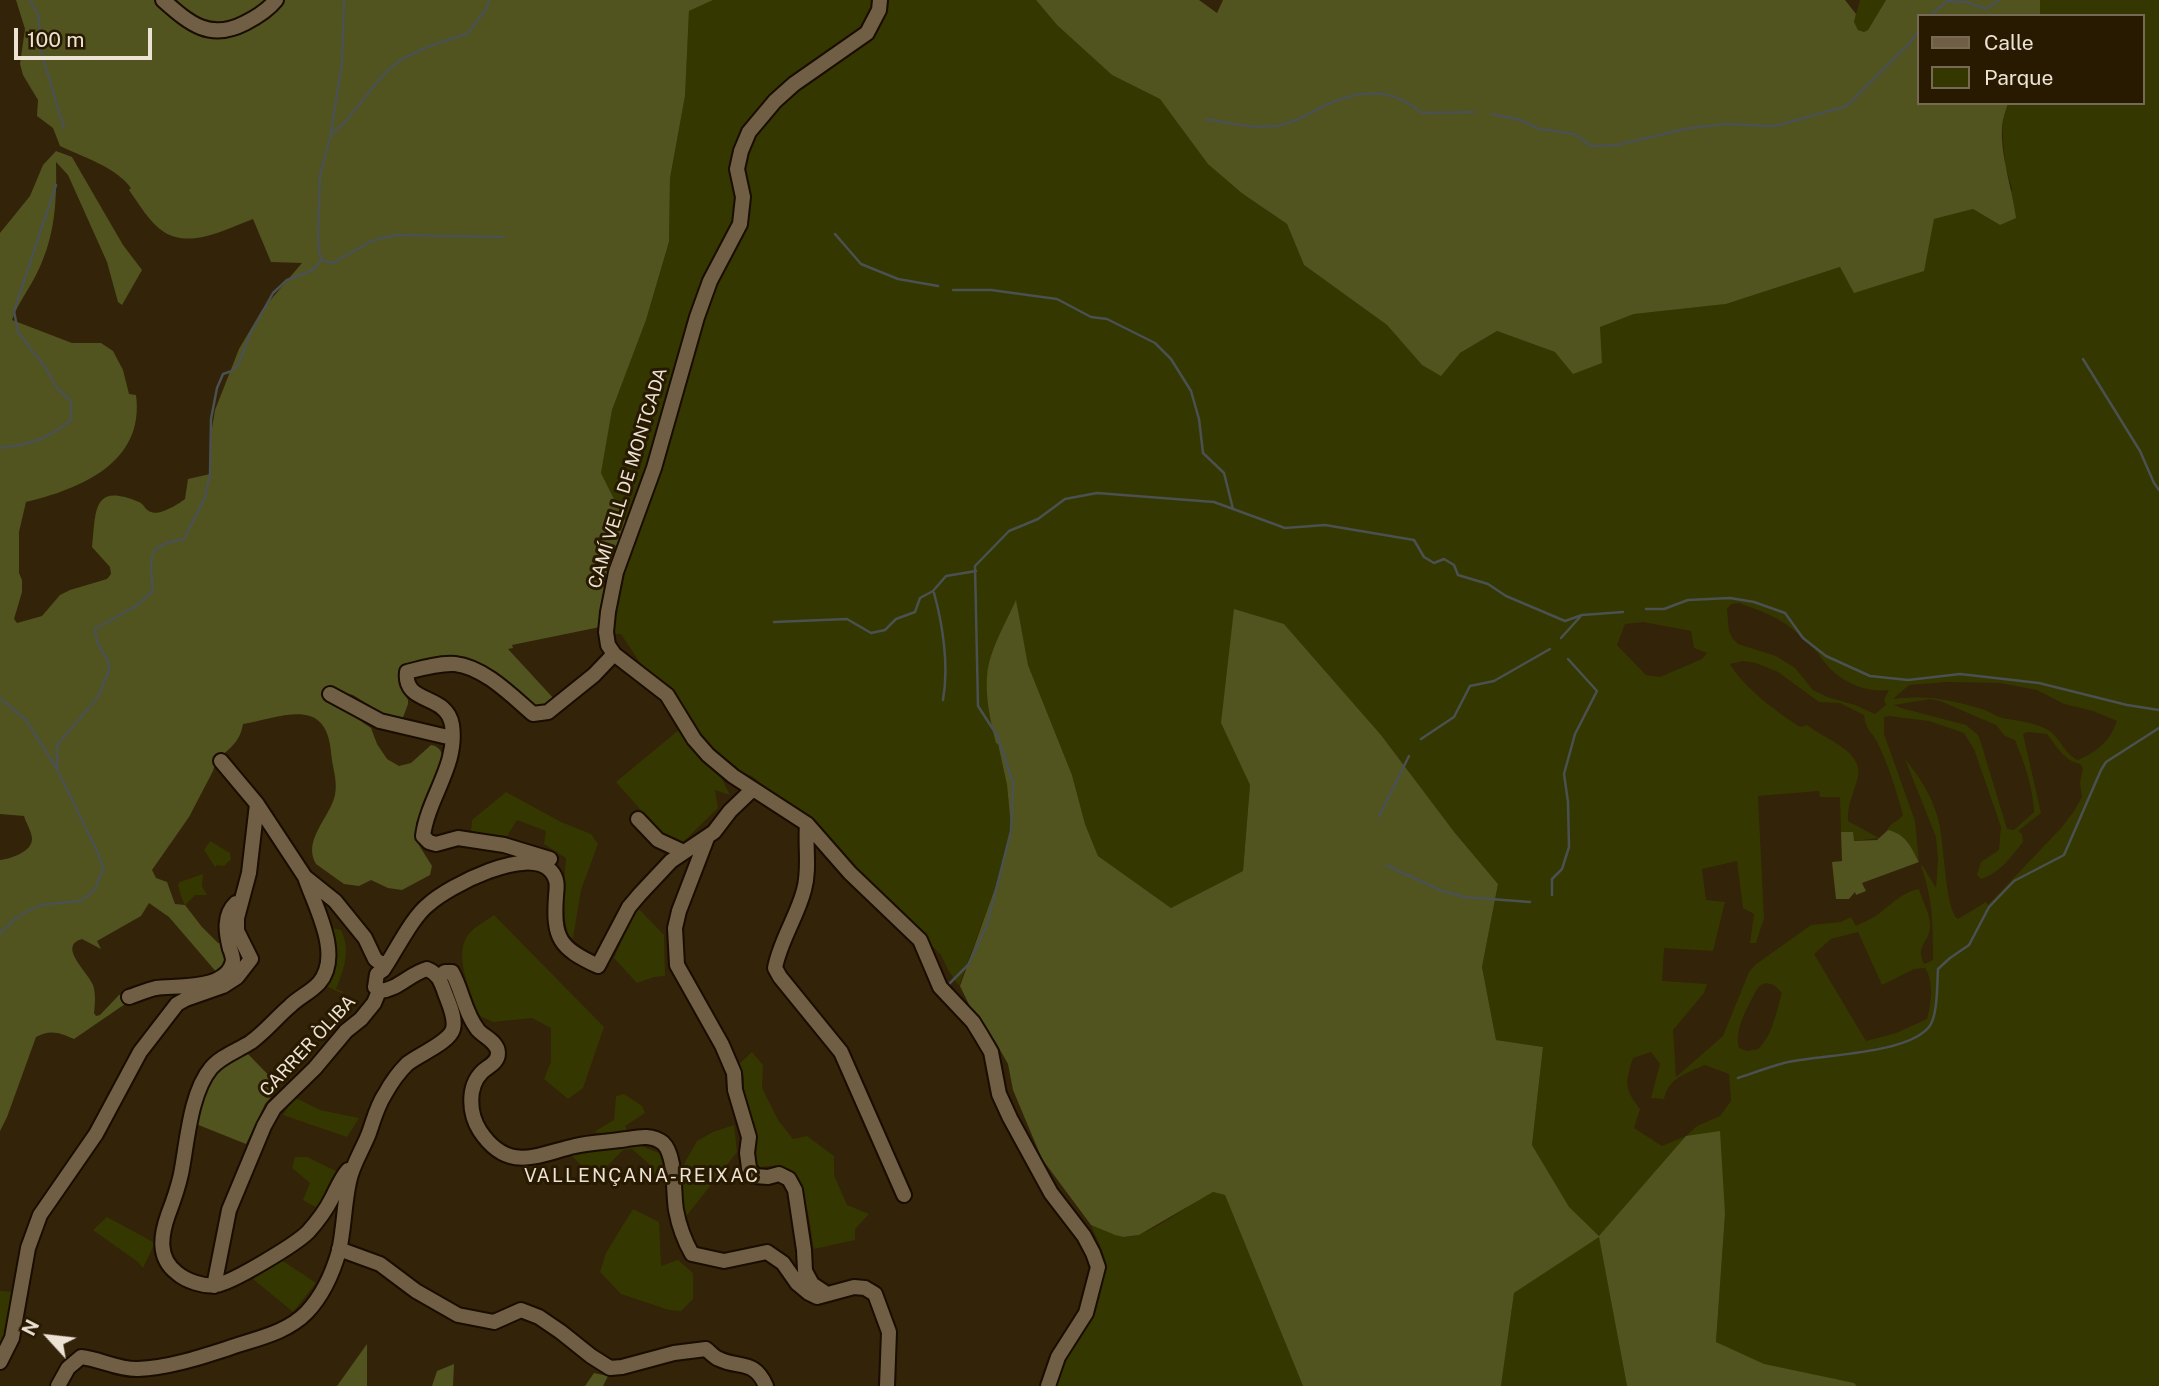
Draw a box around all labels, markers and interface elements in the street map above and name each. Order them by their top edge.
scale bar [18,14,156,58]
legend [1918,14,2145,105]
text: 100 m [27,27,84,52]
text: Calle [1984,30,2034,55]
text: Parque [1984,65,2053,90]
street label: CAMÍ VELL DE MONTCADA [584,365,672,591]
street label: CARRER ÒLIBA [256,991,360,1101]
district label: VALLENÇANA-REIXAC [526,1165,758,1187]
north arrow [14,1302,84,1372]
text: N [17,1316,43,1339]

